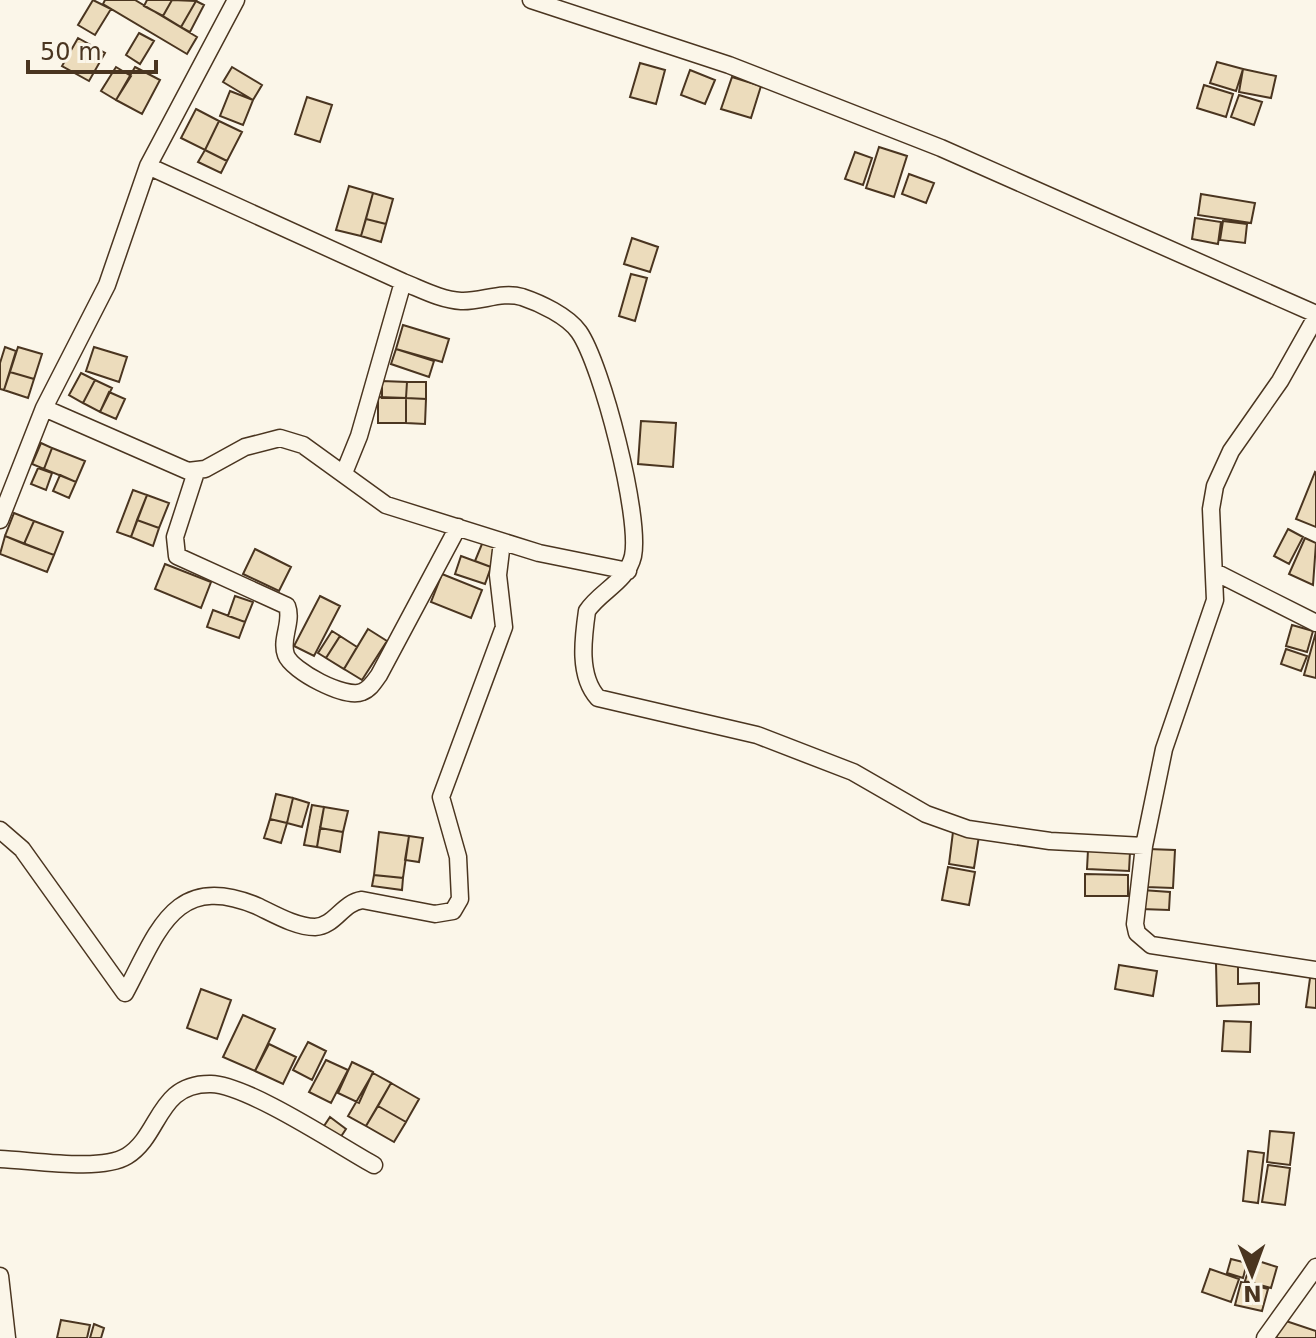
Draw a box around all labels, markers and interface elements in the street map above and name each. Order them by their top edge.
scale bar [28,24,156,74]
text: 50 m [40,38,102,66]
north arrow [1212,1234,1292,1314]
text: N [1243,1281,1262,1306]

